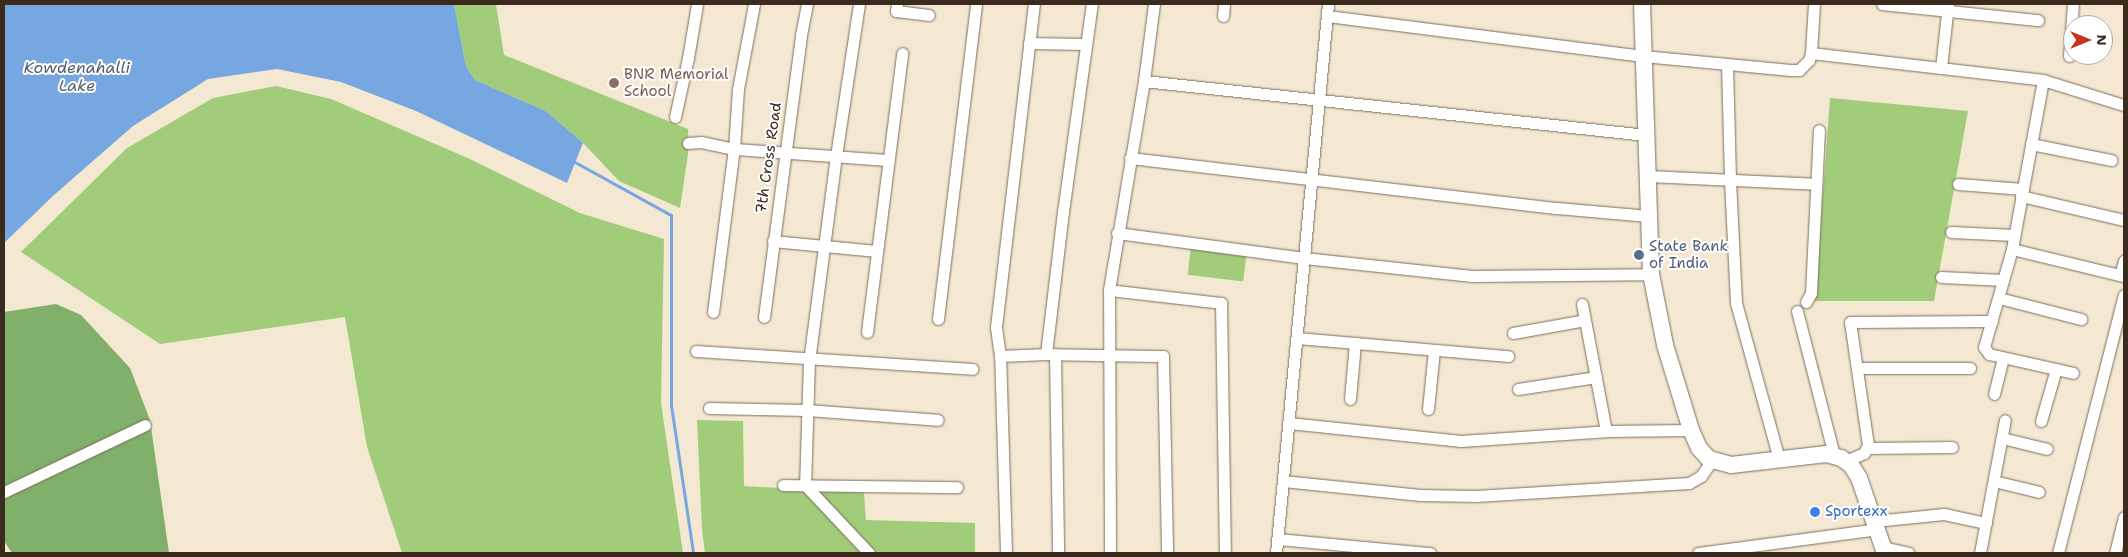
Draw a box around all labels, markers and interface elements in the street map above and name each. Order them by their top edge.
north arrow [2063,15,2113,65]
text: N [2093,34,2111,46]
water label: Kowdenahalli Lake [24,58,130,96]
place label: BNR Memorial School [624,65,729,100]
marker: BNR Memorial School [608,77,620,89]
street label: 7th Cross Road [752,101,786,215]
place label: State Bank of India [1649,237,1728,272]
marker: State Bank of India [1633,249,1645,261]
place label: Sportexx [1825,503,1888,521]
marker: Sportexx [1809,506,1821,518]

